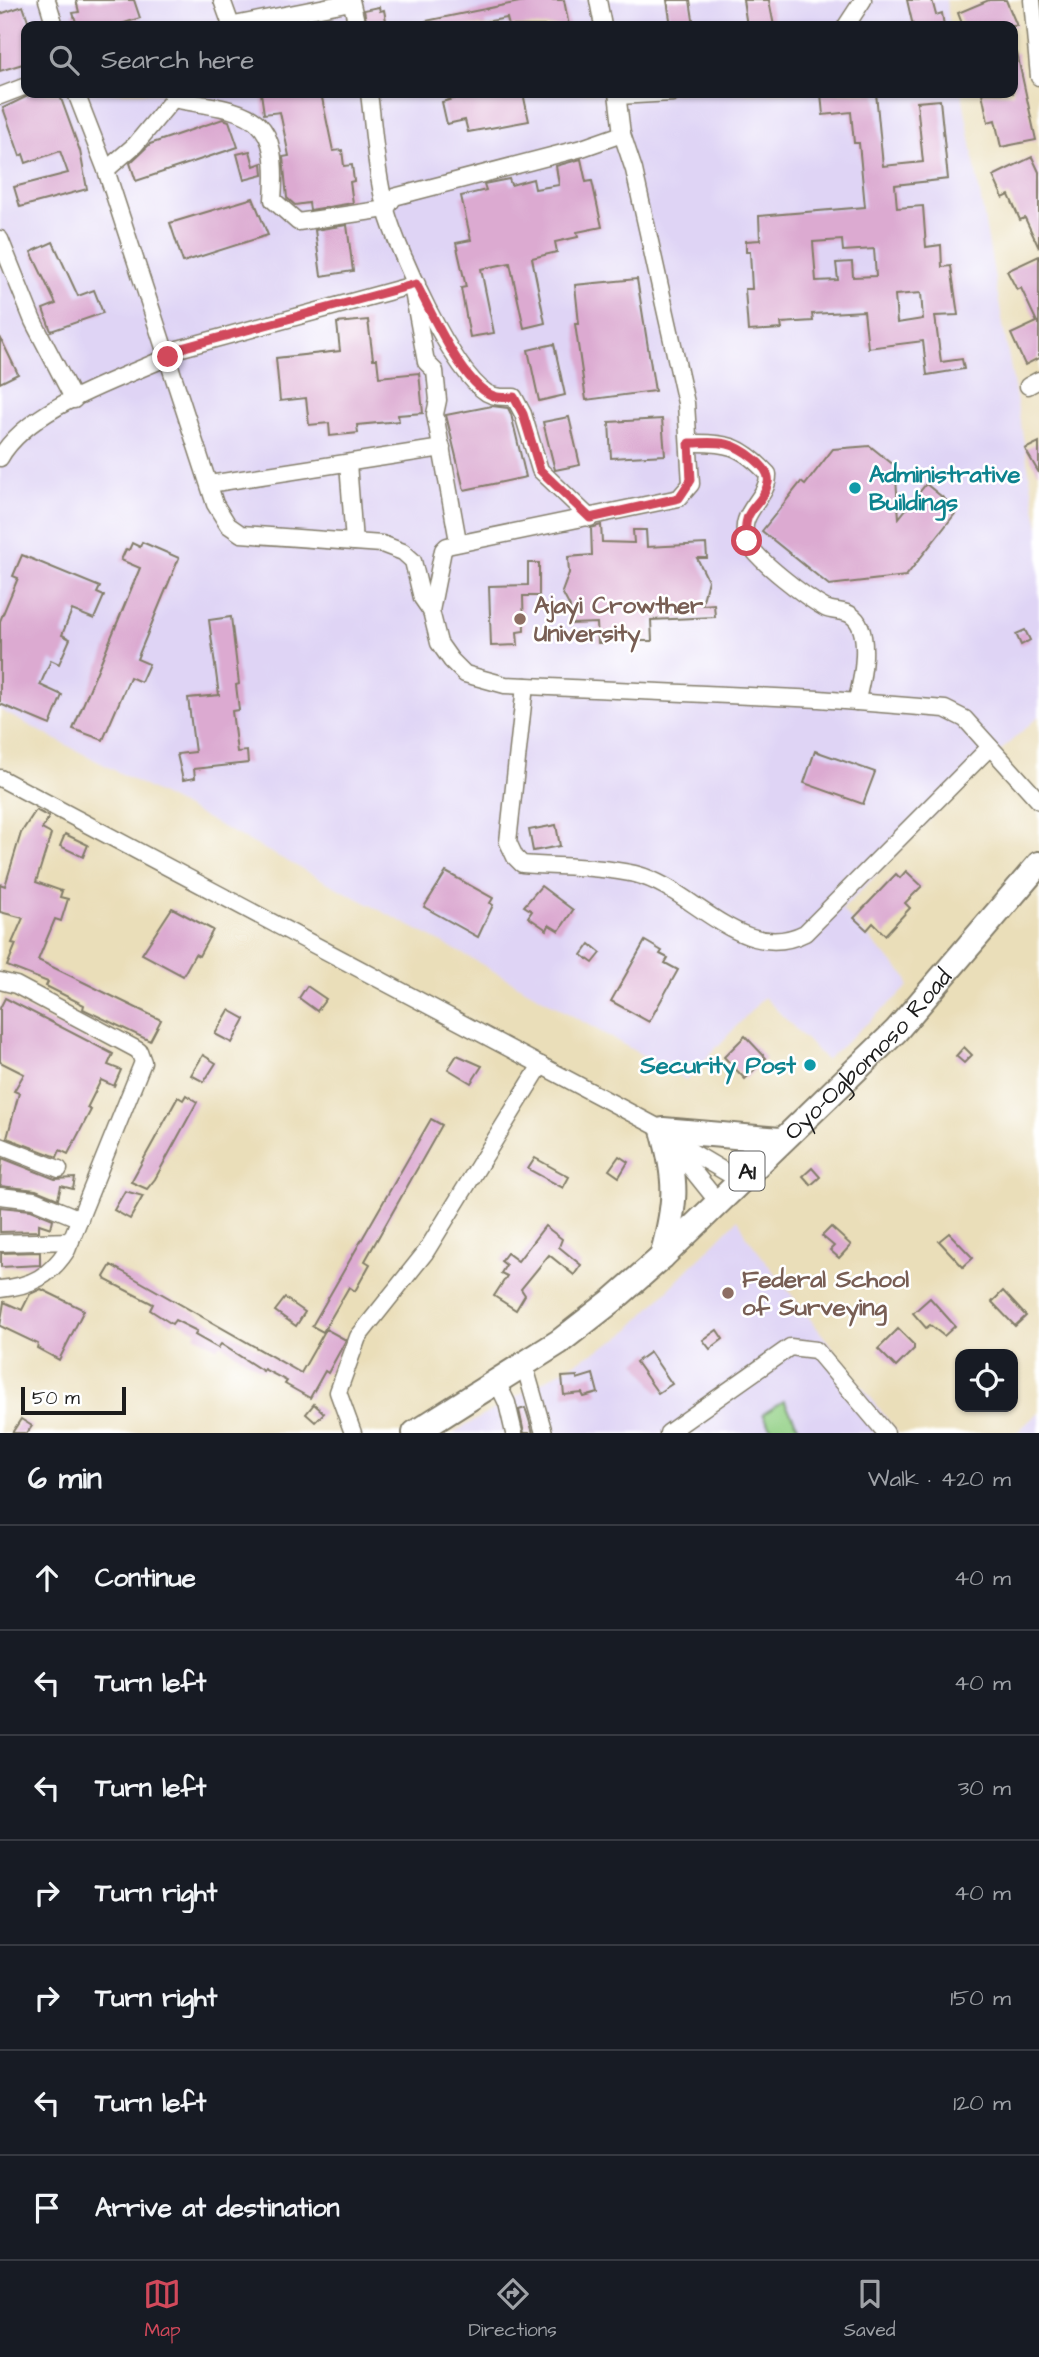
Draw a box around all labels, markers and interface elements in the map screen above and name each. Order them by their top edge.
search box [21,21,1018,98]
icon: search [45,41,83,79]
text: Search here [101,42,254,78]
route end [152,341,183,372]
place label: Administrative Buildings [869,458,1021,521]
marker: Administrative Buildings [847,480,863,496]
route start [731,525,762,556]
place label: Ajayi Crowther University [534,589,704,653]
marker: Ajayi Crowther University [512,611,528,627]
street label: Oyo-Ogbomoso Road [777,961,960,1148]
place label: Security Post [639,1049,796,1085]
marker: Security Post [802,1057,818,1073]
road number: A1 [730,1152,764,1190]
place label: Federal School of Surveying [742,1263,909,1327]
marker: Federal School of Surveying [720,1285,736,1301]
map controls [955,1349,1018,1412]
button: locate [955,1349,1018,1412]
scale bar [21,1384,126,1416]
text: 50 m [32,1385,80,1412]
text: 6 min [28,1458,102,1500]
text: Walk · 420 m [868,1463,1011,1495]
icon: ahead [28,1559,66,1597]
text: Continue [95,1560,196,1596]
text: 40 m [954,1562,1011,1594]
icon: left [28,1664,66,1702]
text: Turn left [95,1665,206,1701]
text: 40 m [954,1667,1011,1699]
icon: left [28,1769,66,1807]
text: Turn left [95,1770,206,1806]
text: 30 m [958,1772,1011,1804]
icon: right [28,1874,66,1912]
text: Turn right [95,1875,217,1911]
text: 40 m [954,1877,1011,1909]
icon: right [28,1979,66,2017]
text: Turn right [95,1980,217,2016]
text: 150 m [950,1982,1011,2014]
icon: left [28,2084,66,2122]
text: Turn left [95,2085,206,2121]
text: 120 m [953,2087,1011,2119]
icon: arrive [28,2189,66,2227]
text: Arrive at destination [95,2190,340,2226]
tab: Map [143,2275,181,2344]
tab: Directions [468,2275,557,2344]
tab: Saved [844,2275,895,2344]

